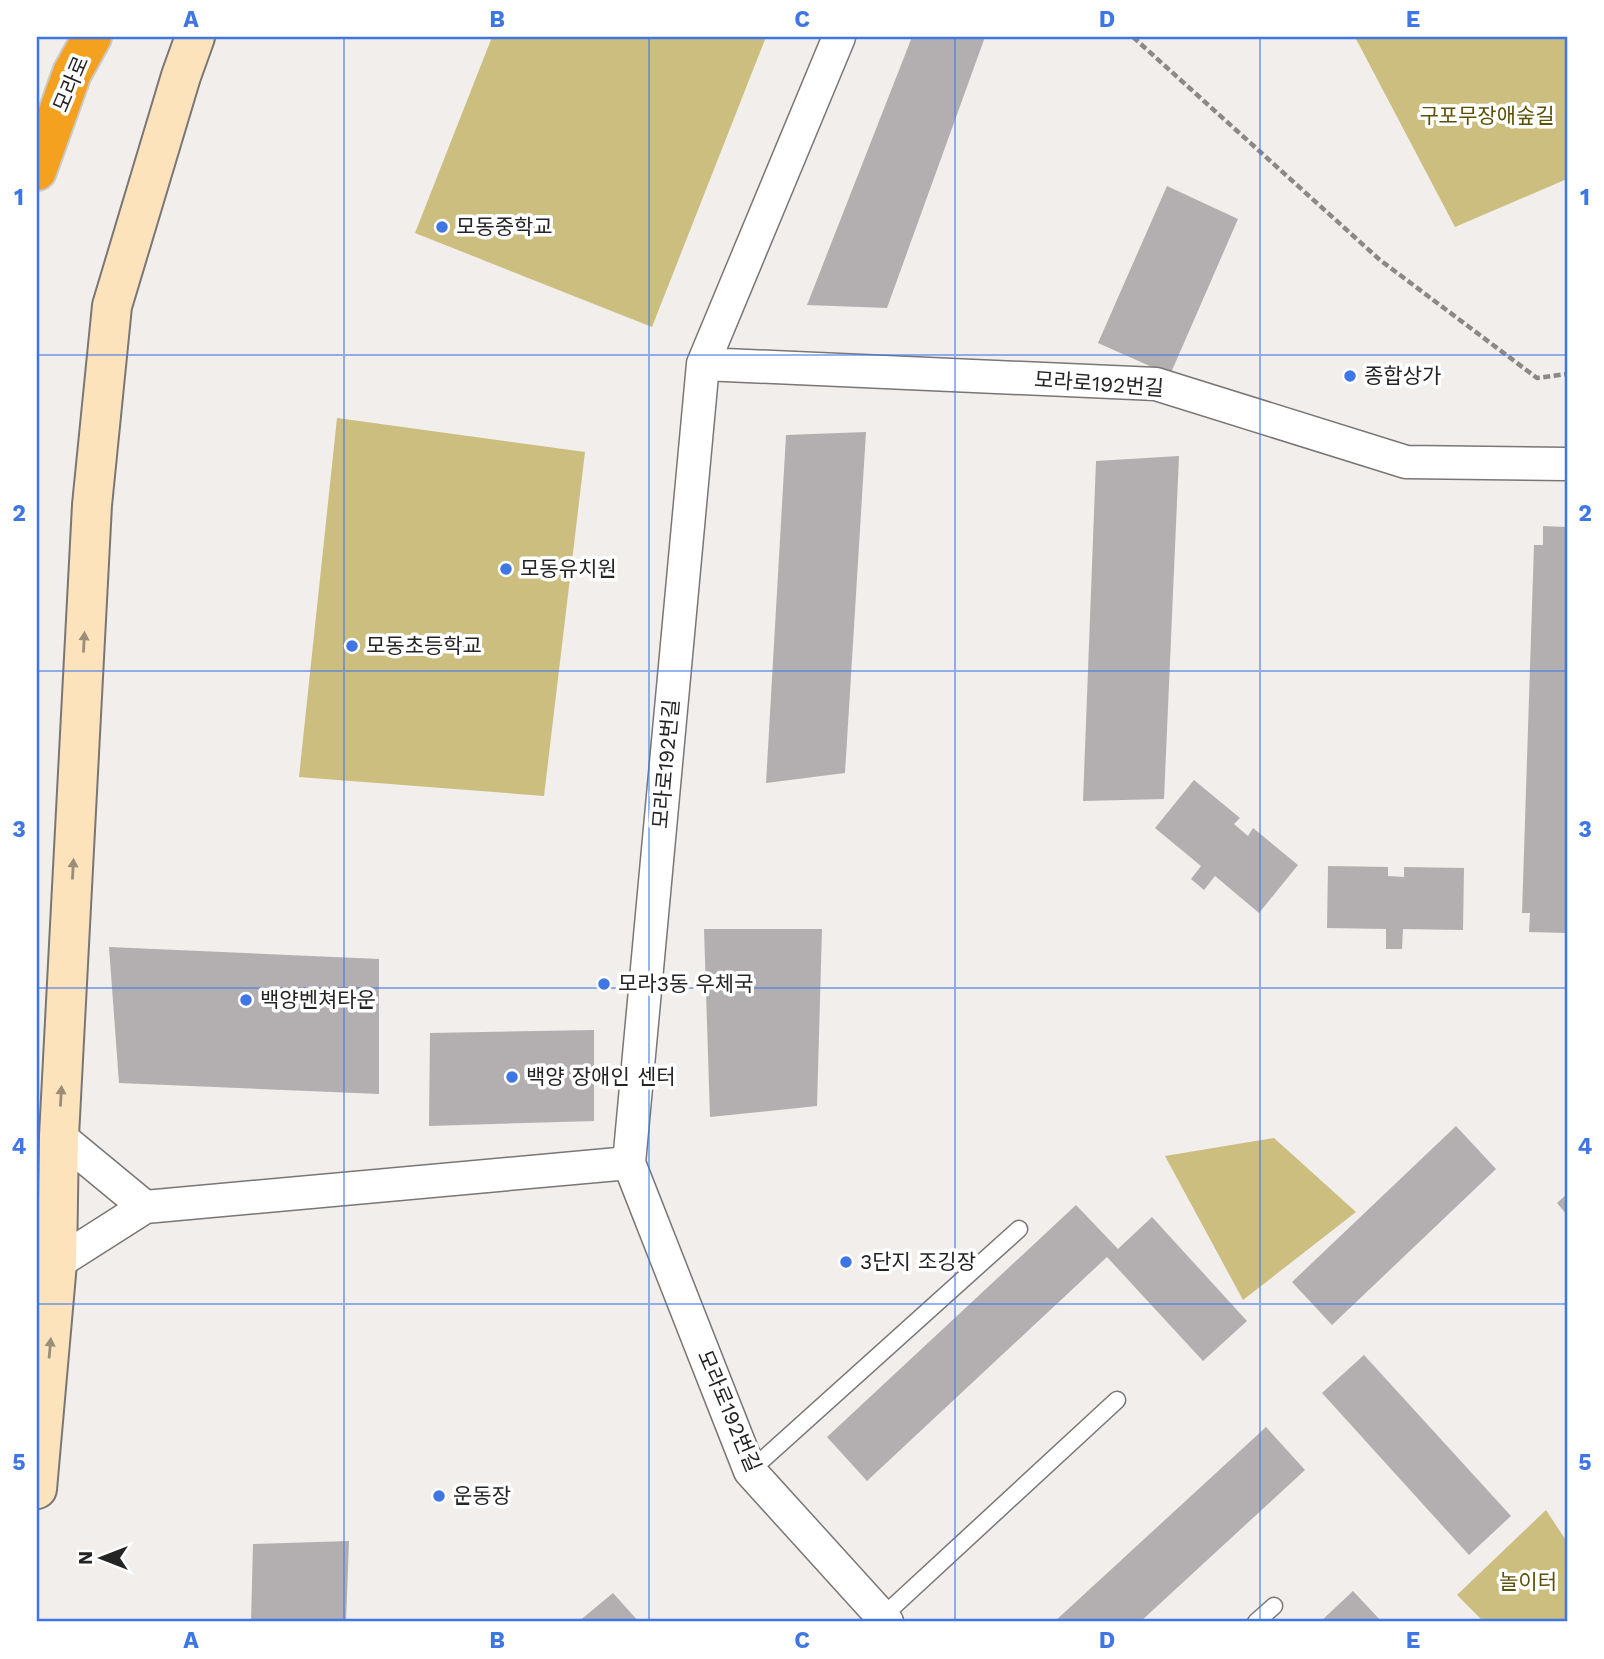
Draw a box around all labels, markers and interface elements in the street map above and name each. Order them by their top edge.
text: A [183,6,199,33]
text: B [489,6,505,33]
text: C [794,6,810,33]
text: D [1099,6,1115,33]
text: E [1406,6,1420,33]
street label: 모라로 [48,52,93,115]
park label: 구포무장애숲길 [1419,103,1555,128]
text: 1 [14,184,24,211]
text: 1 [1580,184,1590,211]
place label: 모동중학교 [456,214,553,239]
marker: 모동중학교 [434,219,450,235]
place label: 종합상가 [1364,363,1441,388]
street label: 모라로192번길 [1033,366,1165,401]
marker: 종합상가 [1342,368,1358,384]
text: 2 [12,500,26,527]
text: 2 [1578,500,1592,527]
place label: 모동유치원 [520,556,617,581]
marker: 모동유치원 [498,561,514,577]
one-way arrow [79,630,90,652]
place label: 모동초등학교 [366,633,482,658]
marker: 모동초등학교 [344,638,360,654]
street label: 모라로192번길 [647,698,684,830]
text: 3 [12,816,26,843]
text: 3 [1578,816,1592,843]
one-way arrow [67,858,78,880]
place label: 모라3동 우체국 [618,971,753,996]
marker: 모라3동 우체국 [596,976,612,992]
place label: 백양벤쳐타운 [260,987,376,1012]
marker: 백양벤쳐타운 [238,992,254,1008]
place label: 백양 장애인 센터 [526,1064,676,1089]
marker: 백양 장애인 센터 [504,1069,520,1085]
one-way arrow [55,1085,66,1107]
text: 4 [12,1133,27,1160]
text: 4 [1578,1133,1593,1160]
place label: 3단지 조깅장 [860,1249,976,1274]
marker: 3단지 조깅장 [838,1254,854,1270]
one-way arrow [45,1337,56,1359]
street label: 모라로192번길 [693,1346,766,1476]
text: 5 [12,1449,26,1476]
text: 5 [1578,1449,1592,1476]
place label: 운동장 [453,1483,511,1508]
marker: 운동장 [431,1488,447,1504]
north arrow [66,1522,136,1592]
text: N [74,1551,97,1565]
park label: 놀이터 [1499,1569,1557,1594]
text: A [183,1627,199,1654]
text: B [489,1627,505,1654]
text: C [794,1627,810,1654]
text: D [1099,1627,1115,1654]
text: E [1406,1627,1420,1654]

